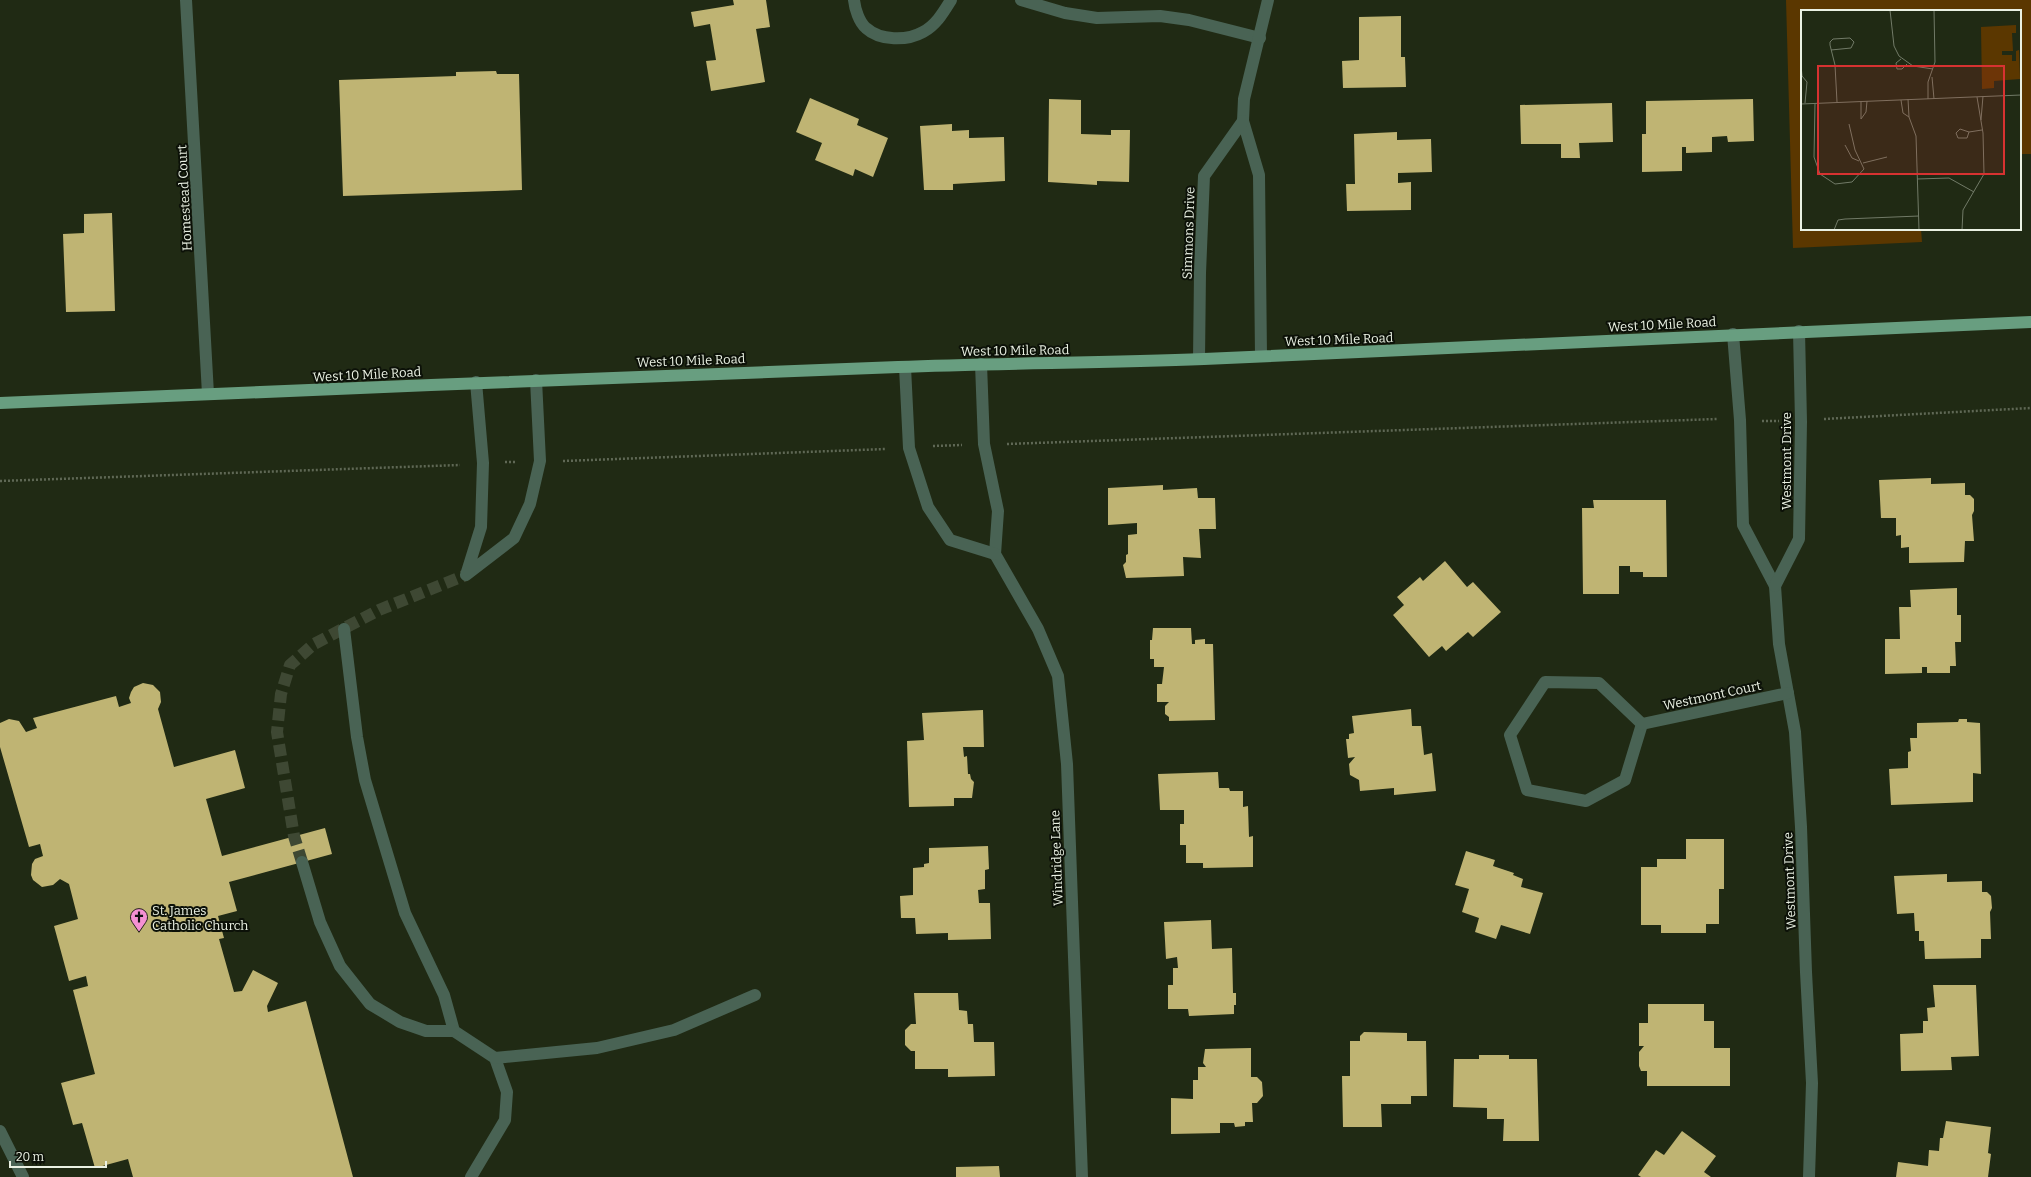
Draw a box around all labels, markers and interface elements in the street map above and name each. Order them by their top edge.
inset map [1801,10,2021,230]
street label: Homestead Court [174,144,195,252]
street label: Simmons Drive [1179,186,1198,280]
street label: West 10 Mile Road [1607,314,1717,335]
street label: West 10 Mile Road [1284,330,1394,349]
street label: West 10 Mile Road [961,342,1070,359]
street label: West 10 Mile Road [636,351,746,370]
street label: West 10 Mile Road [312,364,422,385]
street label: Westmont Drive [1779,412,1794,510]
street label: Westmont Court [1662,678,1763,713]
street label: Windridge Lane [1047,810,1066,906]
street label: Westmont Drive [1780,832,1799,930]
place label: St. James Catholic Church [152,903,248,933]
church icon: St. James Catholic Church [129,907,149,932]
scale bar [10,1143,106,1169]
text: 20 m [16,1150,45,1164]

